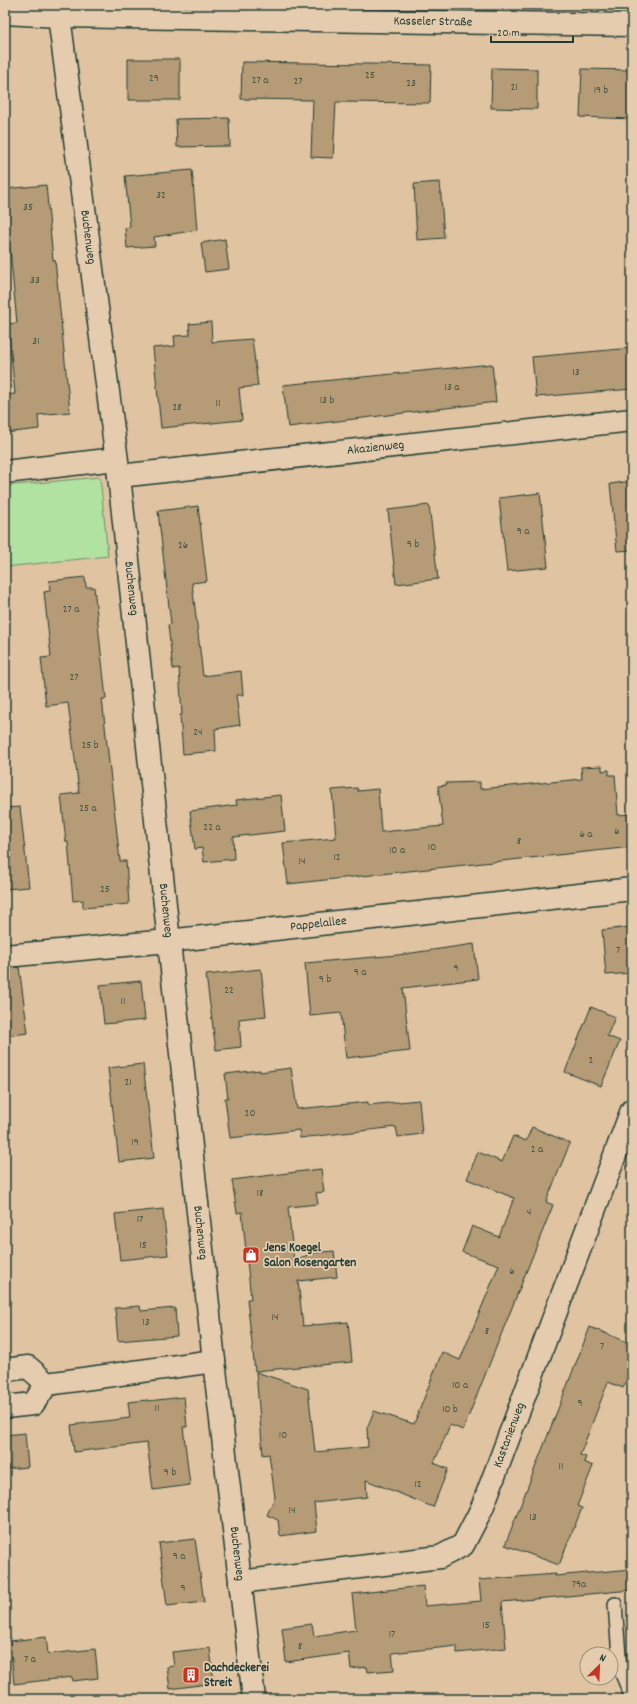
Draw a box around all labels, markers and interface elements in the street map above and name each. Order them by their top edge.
street label: Kasseler Straße [393,12,473,32]
scale bar [491,18,573,44]
text: 20 m [497,25,520,42]
house number: 25 [365,68,375,84]
house number: 29 [149,71,159,87]
house number: 27 a [252,73,269,89]
house number: 27 [293,74,303,90]
house number: 23 [406,76,416,92]
house number: 21 [510,80,518,96]
house number: 19 b [594,83,609,99]
house number: 32 [156,188,166,204]
house number: 35 [23,200,33,216]
street label: Buchenweg [75,209,101,266]
house number: 33 [30,273,40,289]
house number: 31 [32,334,40,350]
house number: 13 [572,365,580,381]
house number: 13 a [445,380,460,396]
house number: 13 b [320,393,335,409]
house number: 11 [216,396,220,412]
house number: 28 [172,400,182,416]
street label: Akazienweg [346,435,405,461]
house number: 9 a [517,524,530,540]
house number: 9 b [407,537,419,553]
house number: 26 [178,538,188,554]
street label: Buchenweg [119,560,143,617]
house number: 27 a [63,602,80,618]
house number: 27 [69,670,79,686]
house number: 24 [193,725,203,741]
house number: 25 b [81,738,99,754]
house number: 25 a [79,801,98,817]
house number: 22 a [203,820,221,836]
house number: 6 [614,824,620,840]
house number: 6 a [579,827,593,843]
house number: 8 [517,834,521,850]
house number: 10 [428,840,436,856]
house number: 10 a [389,843,406,859]
house number: 12 [333,850,341,866]
house number: 14 [299,854,305,870]
house number: 25 [100,882,110,898]
street label: Buchenweg [153,882,178,939]
street label: Pappelallee [289,912,348,937]
house number: 7 [616,943,620,959]
house number: 9 [453,961,459,977]
house number: 9 a [354,965,367,981]
house number: 9 b [319,972,331,988]
house number: 22 [224,983,234,999]
house number: 11 [121,994,125,1010]
house number: 2 [589,1053,594,1069]
house number: 21 [124,1075,132,1091]
house number: 20 [245,1106,255,1122]
house number: 19 [131,1135,139,1151]
house number: 2 a [531,1142,544,1158]
house number: 18 [257,1186,263,1202]
street label: Buchenweg [188,1205,213,1261]
house number: 4 [527,1205,531,1221]
house number: 17 [137,1212,143,1228]
house number: 15 [139,1238,147,1254]
place label: Jens Koegel Salon Rosengarten [264,1239,356,1273]
shop icon: Jens Koegel Salon Rosengarten [241,1245,261,1265]
house number: 6 [509,1264,515,1280]
house number: 14 [272,1310,278,1326]
house number: 13 [142,1315,150,1331]
house number: 8 [485,1324,489,1340]
house number: 7 [600,1339,604,1355]
house number: 10 a [452,1378,469,1394]
house number: 9 [577,1396,583,1412]
street label: Kastanienweg [489,1399,531,1470]
house number: 11 [155,1401,159,1417]
house number: 10 b [442,1402,458,1418]
house number: 10 [279,1428,287,1444]
house number: 11 [559,1459,563,1475]
house number: 9 b [164,1465,176,1481]
house number: 12 [414,1477,422,1493]
house number: 14 [289,1503,295,1519]
house number: 13 [529,1510,537,1526]
street label: Buchenweg [224,1525,249,1582]
house number: 9 a [173,1549,186,1565]
house number: 79a [572,1577,587,1593]
house number: 9 [180,1581,186,1597]
house number: 15 [482,1618,490,1634]
house number: 17 [389,1627,395,1643]
house number: 8 [298,1639,302,1655]
north arrow [579,1646,619,1686]
text: N [597,1650,609,1667]
house number: 7 a [24,1652,37,1668]
place label: Dachdeckerei Streit [204,1659,270,1693]
building icon: Dachdeckerei Streit [181,1665,201,1685]

